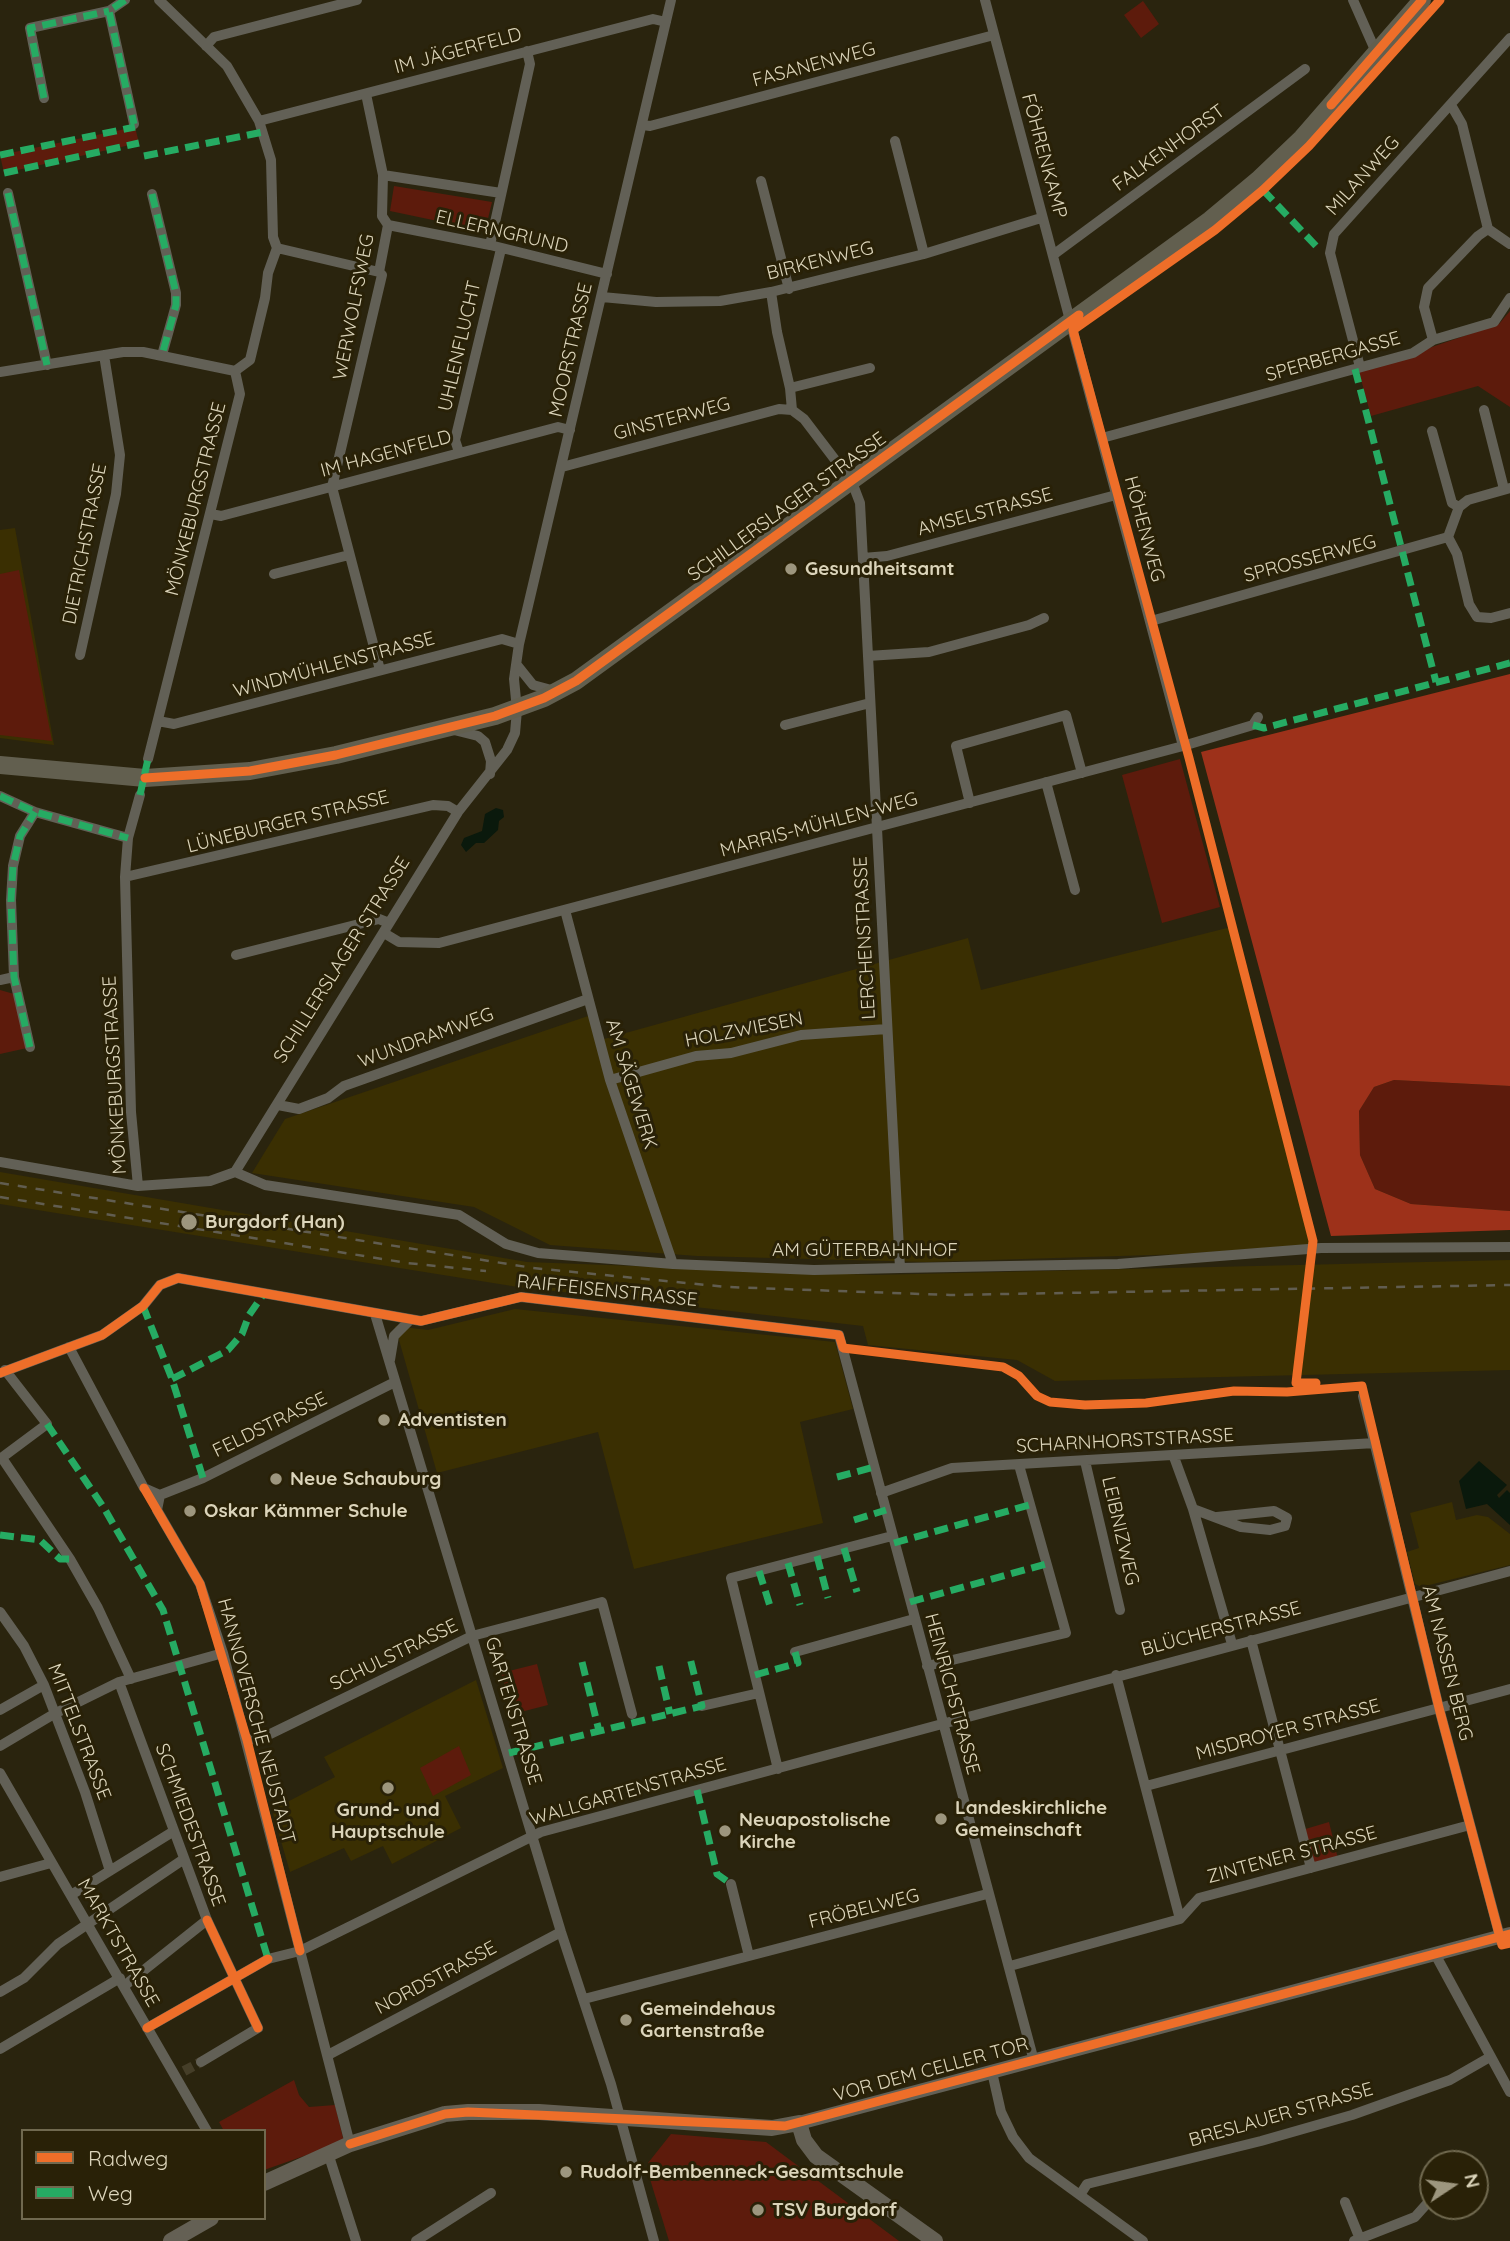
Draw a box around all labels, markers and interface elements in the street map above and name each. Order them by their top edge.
street label: IM JÄGERFELD [392,23,524,79]
street label: FASANENWEG [750,38,878,92]
street label: FÖHRENKAMP [1016,91,1072,221]
street label: FALKENHORST [1108,100,1230,196]
street label: MILANWEG [1321,132,1405,220]
street label: ELLERNGRUND [434,206,570,258]
street label: WERWOLFSWEG [329,232,379,382]
street label: BIRKENWEG [764,237,876,285]
street label: UHLENFLUCHT [434,278,486,414]
street label: MOORSTRASSE [544,281,598,419]
street label: SPERBERGASSE [1263,327,1403,387]
street label: GINSTERWEG [611,392,733,446]
street label: MÖNKEBURGSTRASSE [161,400,231,598]
street label: IM HAGENFELD [318,426,454,482]
street label: SCHILLERSLAGER STRASSE [683,427,891,587]
street label: DIETRICHSTRASSE [58,462,112,626]
street label: HÖHENWEG [1119,473,1169,585]
street label: AMSELSTRASSE [915,483,1055,541]
street label: SPROSSERWEG [1241,530,1379,588]
place label: Gesundheitsamt [805,558,955,580]
marker: Gesundheitsamt [783,561,799,577]
street label: WINDMÜHLENSTRASSE [231,627,437,703]
street label: LÜNEBURGER STRASSE [185,786,391,858]
street label: MARRIS-MÜHLEN-WEG [718,788,920,862]
street label: SCHILLERSLAGER STRASSE [269,852,415,1068]
street label: LERCHENSTRASSE [849,856,881,1020]
street label: MÖNKEBURGSTRASSE [98,975,132,1175]
street label: WUNDRAMWEG [355,1003,497,1073]
street label: HOLZWIESEN [683,1007,805,1053]
street label: AM SÄGEWERK [600,1016,662,1152]
place label: Burgdorf (Han) [205,1211,344,1233]
marker: Burgdorf (Han) [179,1212,199,1232]
street label: AM GÜTERBAHNHOF [772,1239,958,1261]
street label: RAIFFEISENSTRASSE [516,1270,698,1312]
street label: FELDSTRASSE [209,1387,331,1463]
place label: Adventisten [398,1409,507,1431]
marker: Adventisten [376,1412,392,1428]
street label: SCHARNHORSTSTRASSE [1016,1424,1234,1458]
place label: Neue Schauburg [290,1468,441,1490]
marker: Neue Schauburg [268,1471,284,1487]
street label: LEIBNIZWEG [1096,1474,1144,1588]
place label: Oskar Kämmer Schule [204,1500,408,1522]
marker: Oskar Kämmer Schule [182,1503,198,1519]
street label: AM NASSEN BERG [1417,1583,1477,1743]
street label: HANNOVERSCHE NEUSTADT [212,1596,300,1846]
street label: BLÜCHERSTRASSE [1139,1597,1303,1661]
street label: HEINRICHSTRASSE [920,1611,984,1777]
street label: SCHULSTRASSE [326,1614,462,1696]
street label: GARTENSTRASSE [480,1634,546,1788]
street label: MITTELSTRASSE [43,1661,115,1803]
street label: MISDROYER STRASSE [1193,1694,1383,1766]
street label: SCHMIEDESTRASSE [150,1740,230,1910]
street label: WALLGARTENSTRASSE [527,1753,729,1831]
marker: Grund- und Hauptschule [380,1780,396,1796]
place label: Landeskirchliche Gemeinschaft [955,1797,1107,1841]
place label: Grund- und Hauptschule [331,1799,445,1843]
place label: Neuapostolische Kirche [739,1809,891,1853]
marker: Landeskirchliche Gemeinschaft [933,1811,949,1827]
street label: ZINTENER STRASSE [1205,1821,1379,1889]
marker: Neuapostolische Kirche [717,1823,733,1839]
street label: MARKTSTRASSE [72,1875,164,2011]
street label: FRÖBELWEG [806,1884,922,1934]
street label: NORDSTRASSE [371,1936,501,2020]
place label: Gemeindehaus Gartenstraße [640,1998,775,2042]
marker: Gemeindehaus Gartenstraße [618,2012,634,2028]
street label: VOR DEM CELLER TOR [831,2033,1031,2107]
street label: BRESLAUER STRASSE [1186,2078,1376,2152]
legend [21,2129,266,2220]
text: Radweg [88,2145,168,2171]
north arrow [1419,2150,1489,2220]
place label: Rudolf-Bembenneck-Gesamtschule [580,2161,904,2183]
marker: Rudolf-Bembenneck-Gesamtschule [558,2164,574,2180]
text: N [1459,2171,1486,2190]
text: Weg [88,2180,133,2206]
place label: TSV Burgdorf [772,2199,897,2221]
marker: TSV Burgdorf [750,2202,766,2218]

